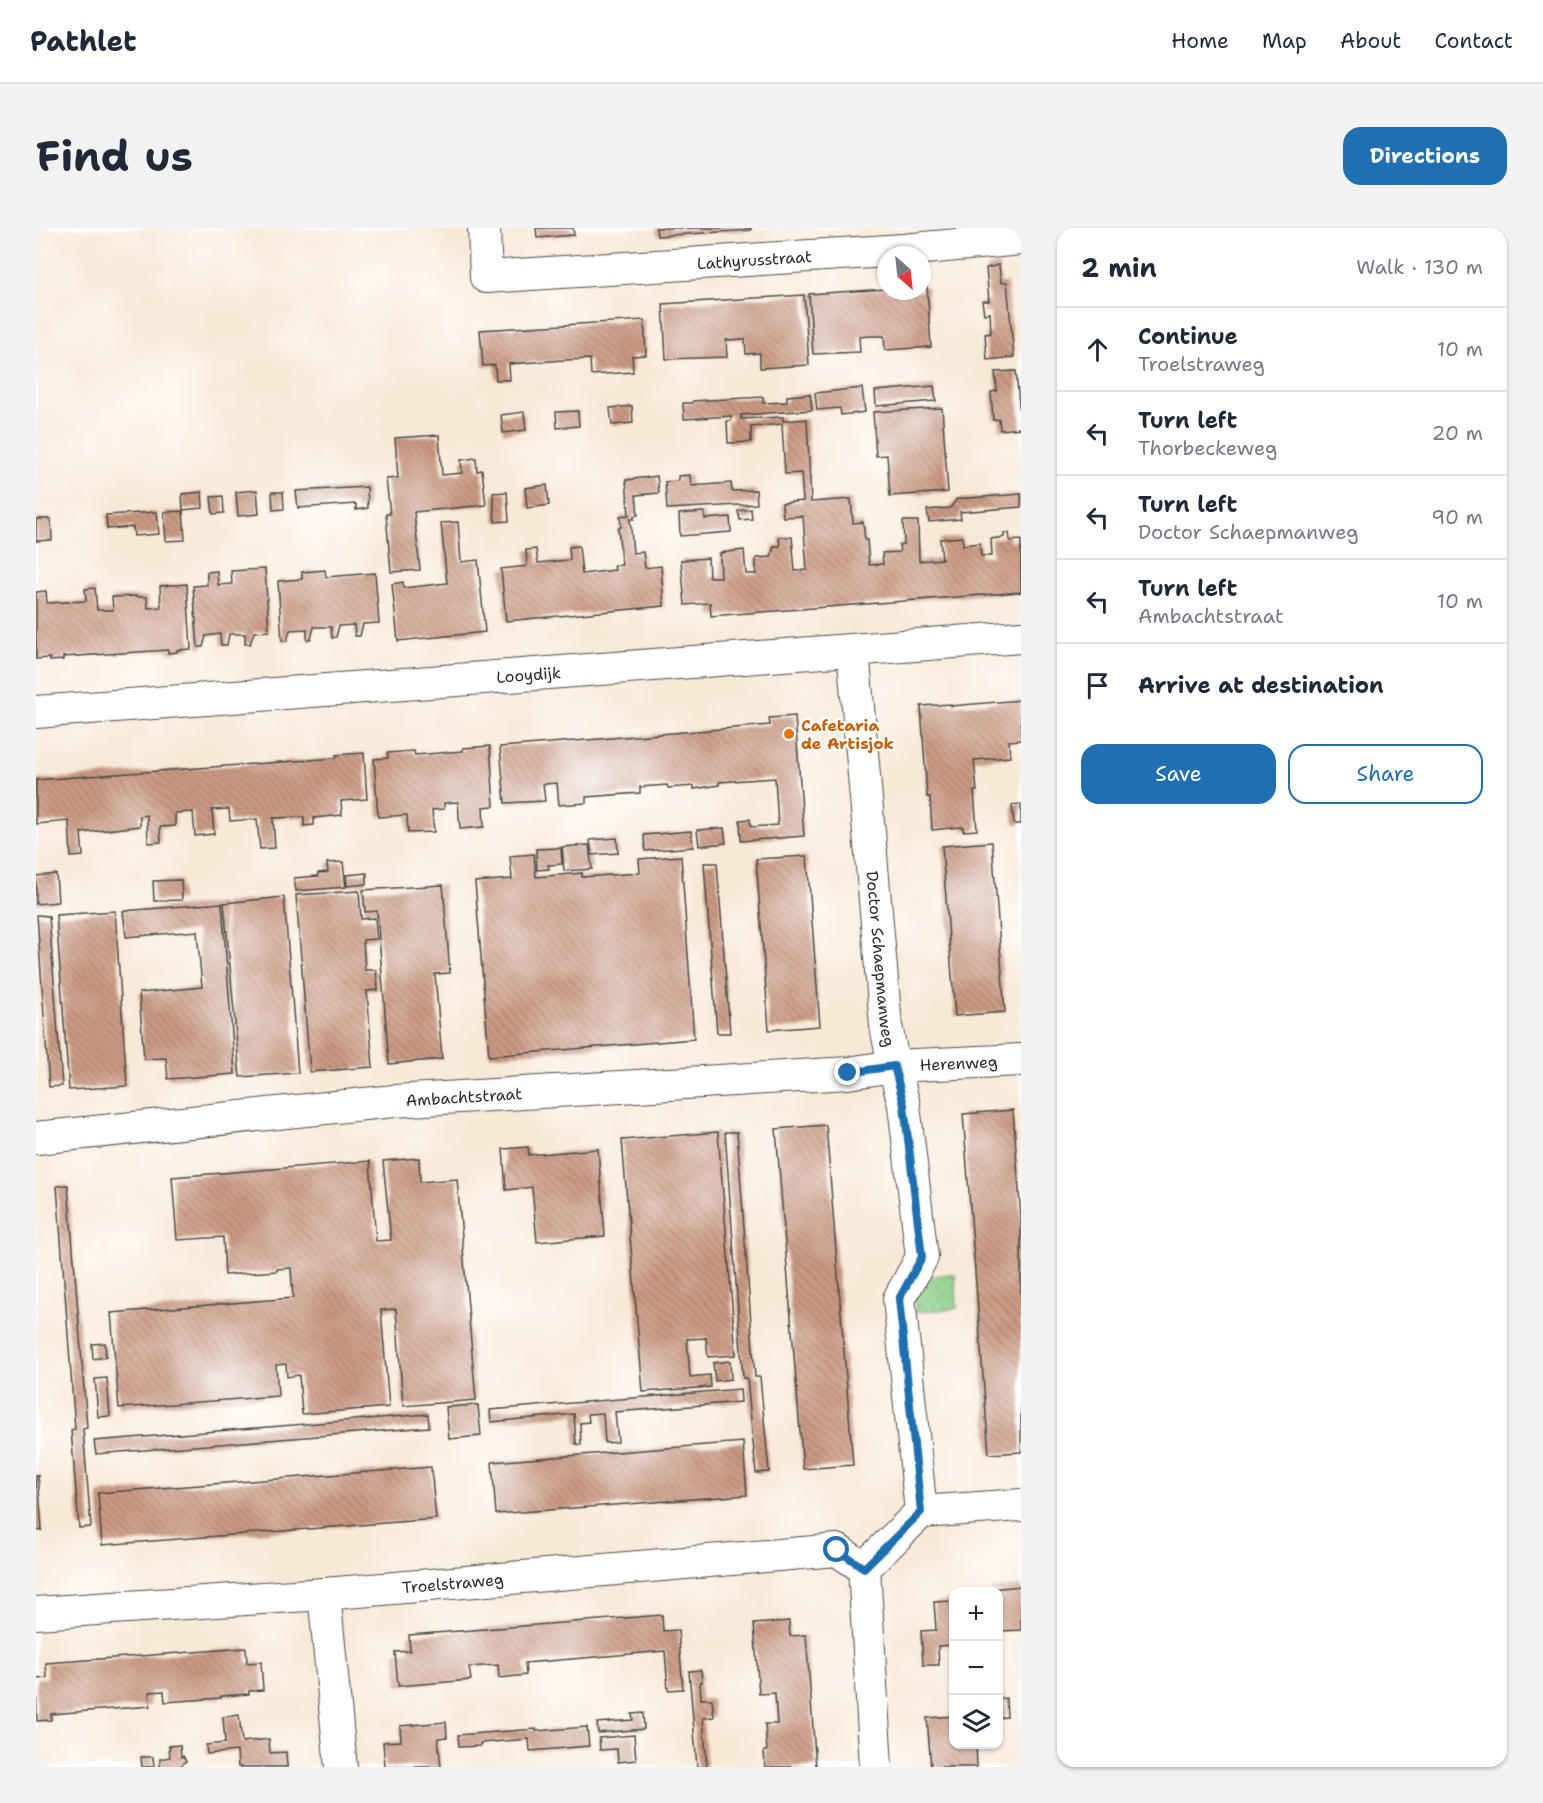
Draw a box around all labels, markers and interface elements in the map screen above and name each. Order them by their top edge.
text: Pathlet [30,22,137,60]
text: Home [1171,27,1229,55]
text: Map [1262,27,1307,55]
text: About [1340,27,1401,55]
text: Contact [1434,27,1513,55]
button: Directions [1343,127,1507,185]
text: Find us [36,128,193,184]
street label: Lathyrusstraat [696,246,813,274]
north arrow [877,246,931,300]
text: 2 min [1081,250,1157,285]
text: Walk · 130 m [1356,254,1483,280]
text: Continue [1138,322,1238,351]
icon: ahead [1081,333,1114,366]
text: 10 m [1437,336,1483,362]
text: Troelstraweg [1138,351,1265,377]
text: Turn left [1138,406,1237,435]
icon: left [1081,417,1114,450]
text: 20 m [1432,420,1483,446]
text: Thorbeckeweg [1138,435,1277,461]
text: Turn left [1138,490,1237,519]
icon: left [1081,501,1114,534]
text: 90 m [1431,504,1483,530]
text: Doctor Schaepmanweg [1138,519,1359,545]
text: Turn left [1138,574,1237,603]
icon: left [1081,585,1114,618]
text: 10 m [1437,588,1483,614]
text: Ambachtstraat [1138,603,1284,629]
street label: Looydijk [495,662,562,688]
icon: arrive [1081,669,1114,702]
text: Arrive at destination [1138,671,1384,700]
place label: Cafetaria de Artisjok [801,715,894,754]
marker: Cafetaria de Artisjok [782,727,796,741]
button: Save [1081,744,1276,804]
button: Share [1288,744,1483,804]
street label: Doctor Schaepmanweg [861,870,900,1049]
street label: Herenweg [919,1051,998,1076]
route end [834,1059,860,1085]
street label: Ambachtstraat [405,1083,523,1111]
route start [823,1536,849,1562]
street label: Troelstraweg [401,1569,505,1598]
map controls [949,1587,1003,1749]
button: + [949,1587,1003,1641]
button: − [949,1641,1003,1695]
button: layers [949,1695,1003,1749]

